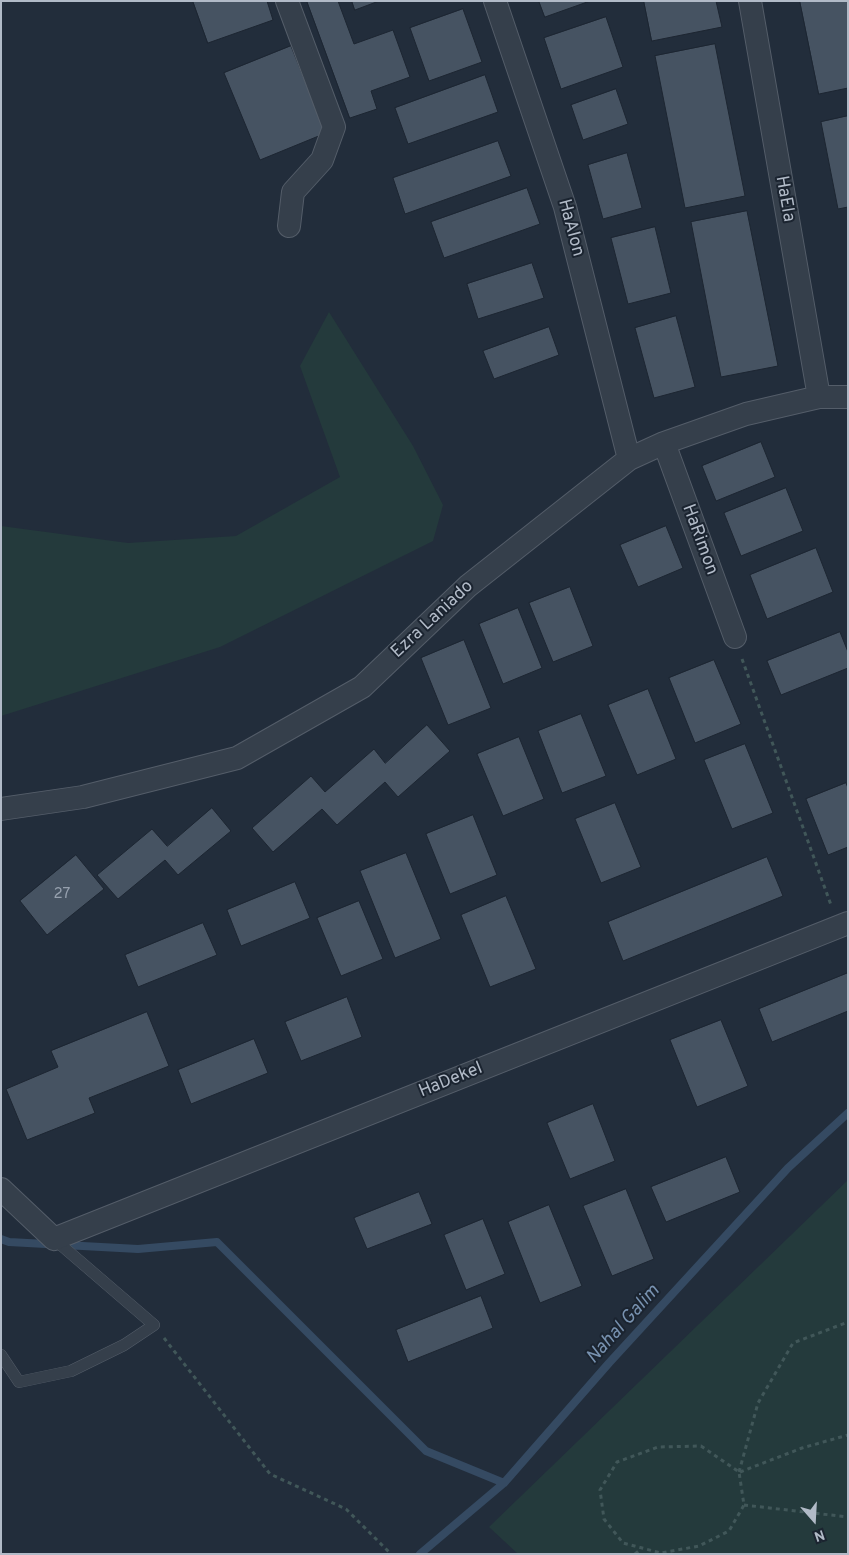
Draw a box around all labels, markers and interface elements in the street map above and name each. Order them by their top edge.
street label: HaEla [769,174,799,224]
street label: HaAlon [552,197,588,259]
street label: HaRimon [676,502,722,578]
street label: Ezra Laniado [387,576,479,664]
house number: 27 [54,886,70,904]
street label: HaDekel [416,1058,486,1104]
water label: Nahal Galim [583,1281,665,1369]
north arrow [789,1495,839,1545]
text: N [812,1525,827,1544]

